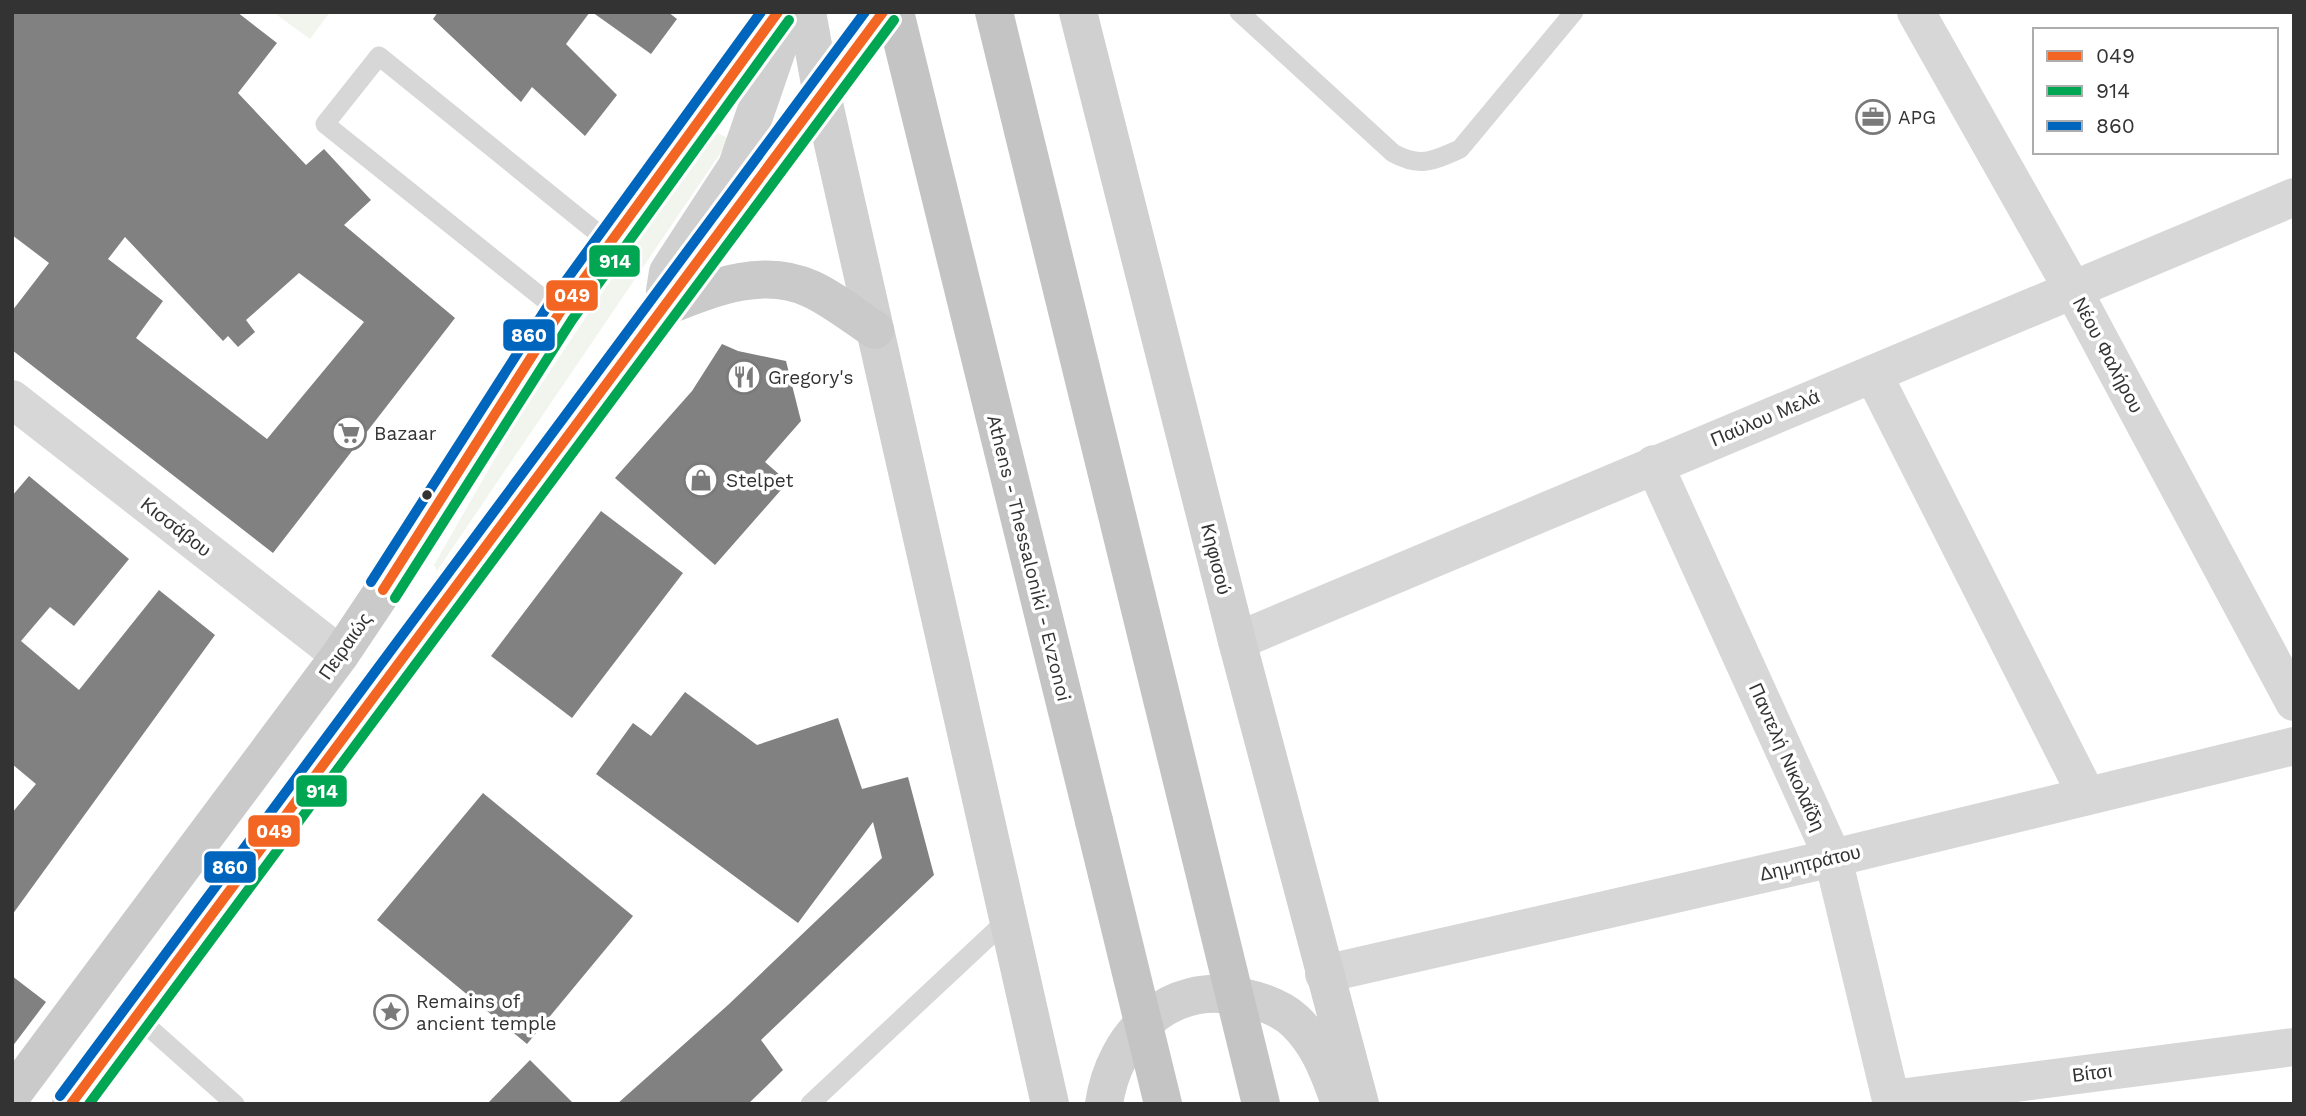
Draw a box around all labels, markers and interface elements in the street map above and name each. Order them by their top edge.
legend [2033,28,2278,154]
text: 049 [2096,43,2135,68]
text: 914 [2096,78,2130,103]
office icon: APG [1854,98,1892,136]
place label: APG [1898,106,1936,129]
text: 860 [2096,113,2135,138]
line badge: 914 [588,244,641,278]
text: 914 [599,250,631,273]
line badge: 049 [545,279,599,312]
text: 049 [554,284,590,307]
street label: Νέου Φαλήρου [2068,293,2148,417]
line badge: 860 [502,318,556,352]
text: 860 [511,324,547,347]
restaurant icon: Gregory's [725,358,763,396]
place label: Gregory's [768,366,853,389]
street label: Παύλου Μελά [1707,385,1823,451]
street label: Athens - Thessaloniki - Evzonoi [982,412,1076,704]
supermarket icon: Bazaar [330,414,368,452]
place label: Bazaar [374,422,437,445]
shop icon: Stelpet [682,461,720,499]
place label: Stelpet [726,469,794,492]
unlabelled marker [420,488,434,502]
street label: Κισσάβου [136,492,216,562]
street label: Κηφισού [1196,521,1236,597]
street label: Πειραιώς [314,608,376,684]
street label: Παντελή Νικολαΐδη [1744,679,1830,835]
line badge: 914 [295,774,348,808]
text: 914 [306,780,338,803]
line badge: 049 [247,814,301,848]
text: 049 [256,820,292,843]
street label: Δημητράτου [1757,840,1863,886]
line badge: 860 [203,850,257,884]
text: 860 [212,856,248,879]
place label: Remains of ancient temple [416,990,557,1035]
place icon: Remains of ancient temple [372,993,410,1031]
street label: Βίτσι [2071,1059,2113,1087]

